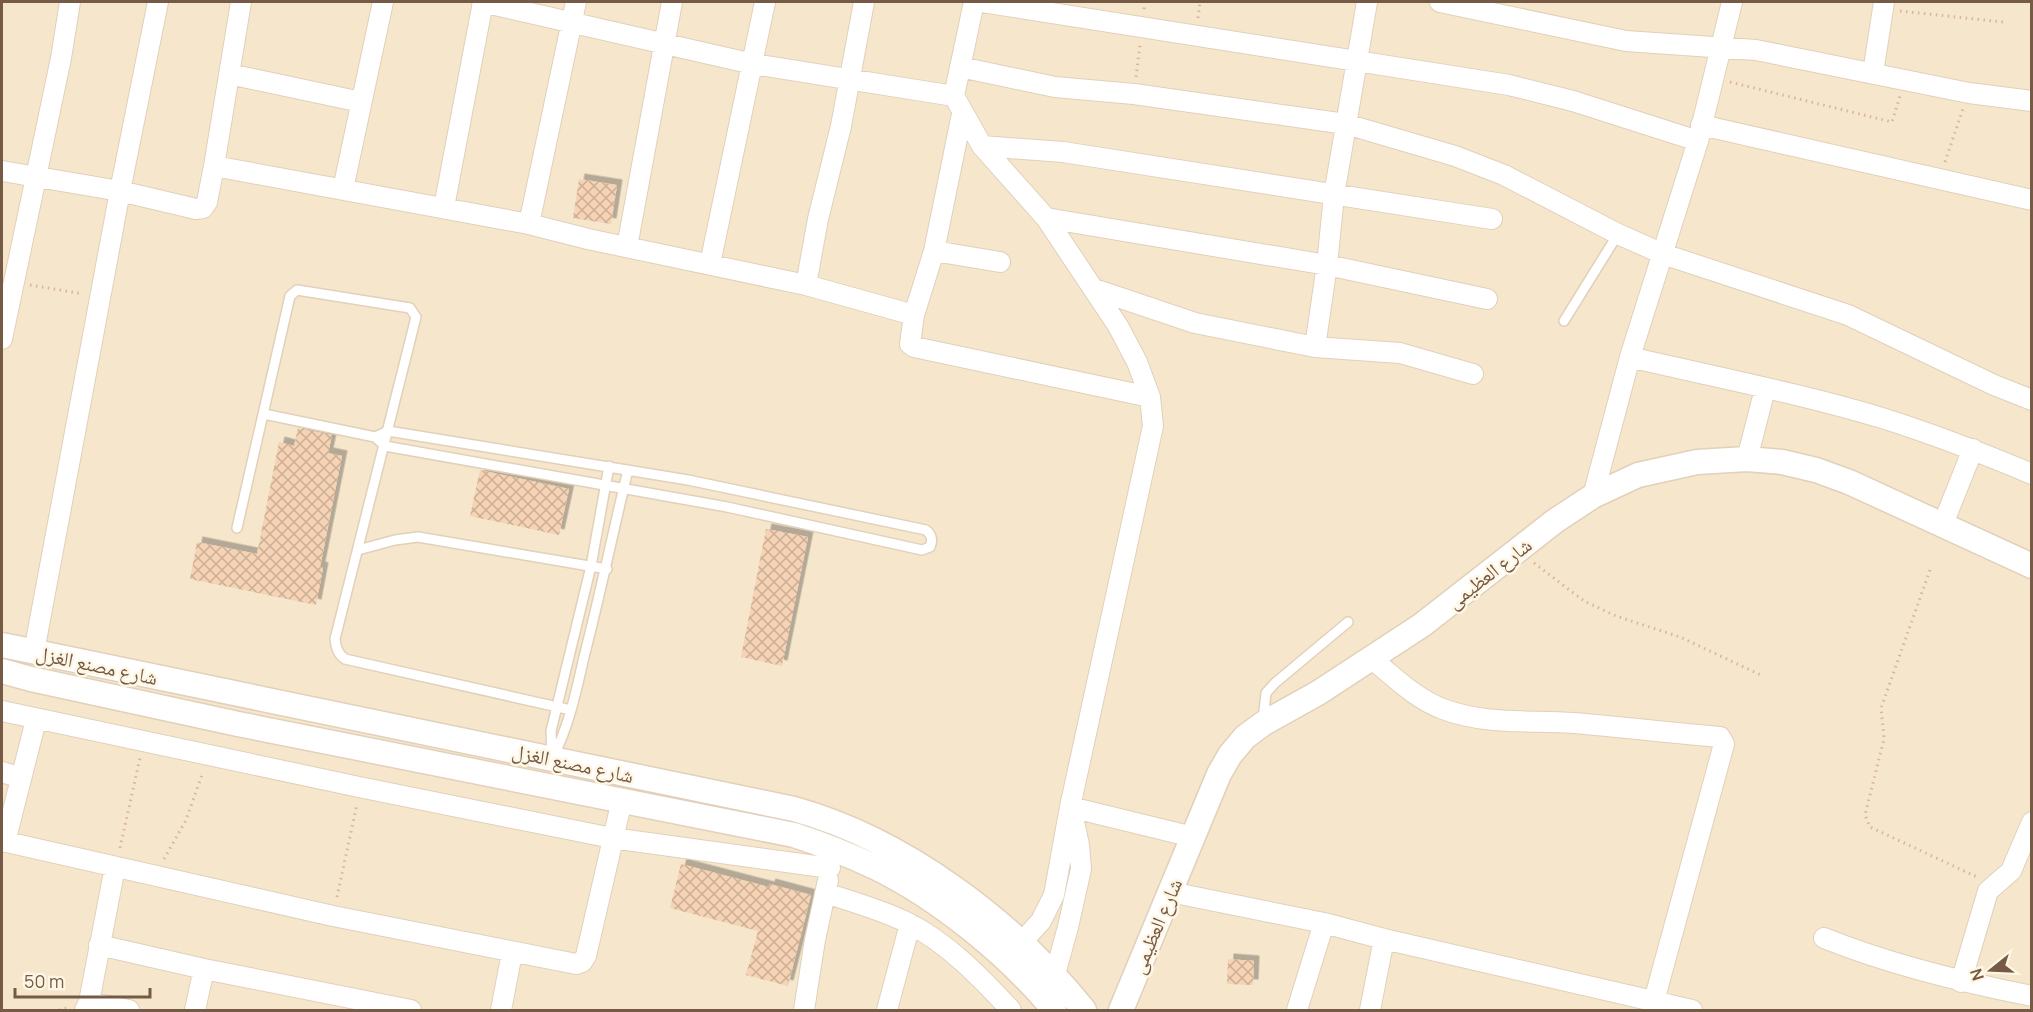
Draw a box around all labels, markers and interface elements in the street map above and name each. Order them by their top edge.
street label: شارع العظيمى [1441,531,1537,615]
street label: شارع مصنع الغزل [34,639,160,691]
street label: شارع مصنع الغزل [510,737,636,789]
street label: شارع العظيمى [1124,874,1188,978]
north arrow [1961,940,2021,1000]
scale bar [15,961,150,999]
text: N [1964,966,1989,984]
text: 50 m [24,969,64,993]

